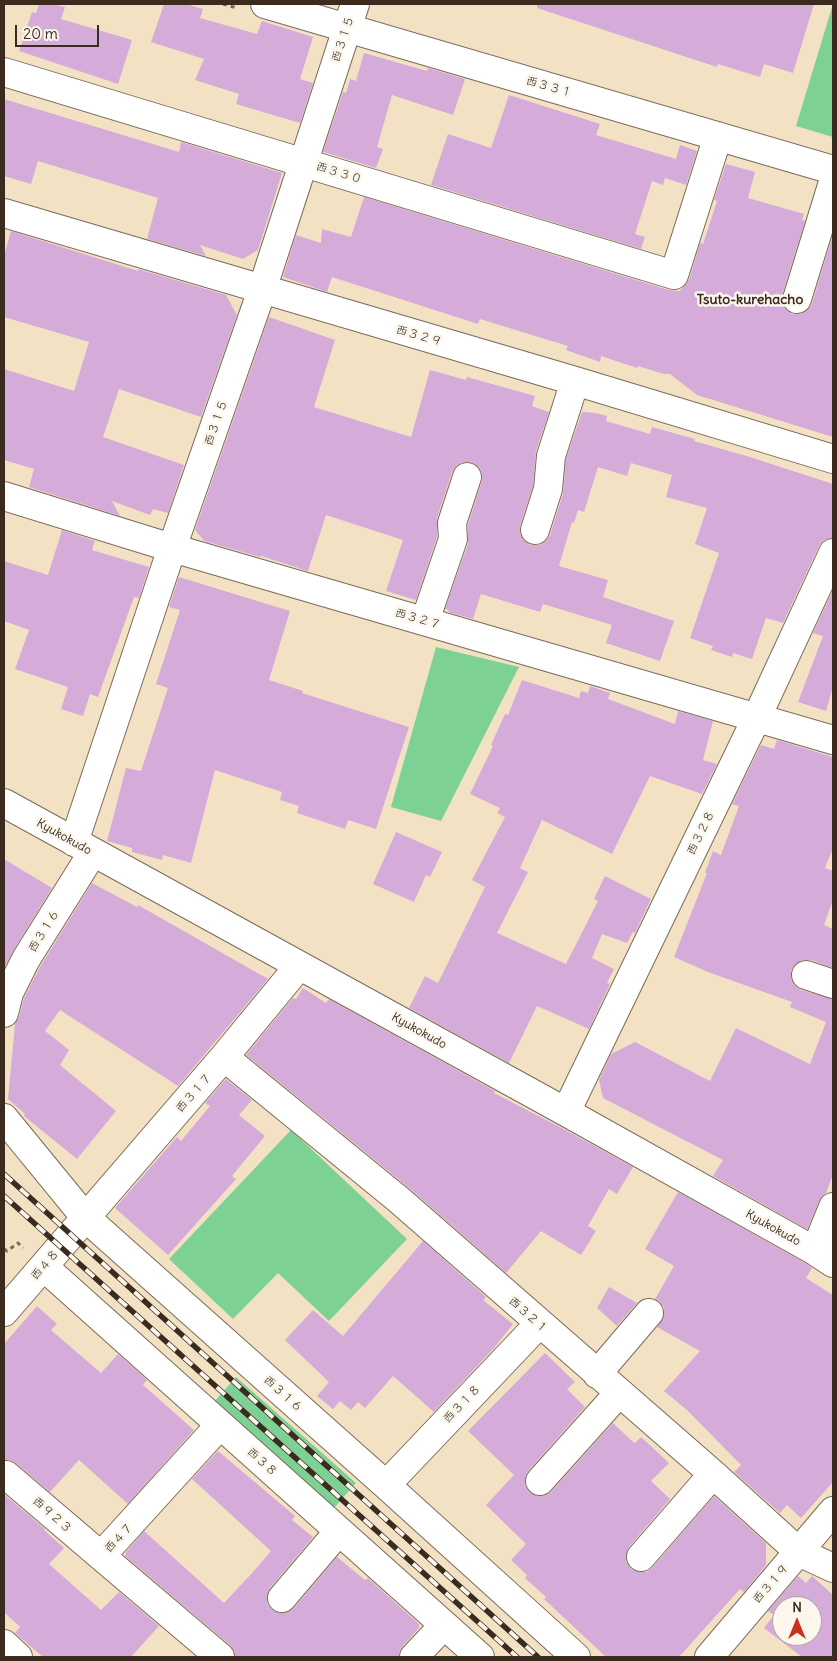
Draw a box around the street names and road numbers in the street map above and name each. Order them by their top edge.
street label: 西３１５ [329,14,357,64]
street label: 西３３１ [524,73,574,101]
street label: 西３３０ [314,159,364,187]
street label: 西３２９ [394,322,444,350]
street label: 西３１５ [201,398,231,448]
street label: 西３２７ [393,605,443,633]
street label: 西３２８ [684,808,718,858]
street label: Kyukokudo [34,816,94,858]
street label: 西３１６ [25,907,63,955]
street label: Kyukokudo [389,1010,449,1052]
street label: 西３１７ [173,1070,215,1116]
street label: Kyukokudo [743,1207,803,1249]
street label: 西４８ [28,1247,62,1283]
street label: 西３２１ [505,1294,551,1336]
street label: 西３１６ [260,1373,306,1415]
street label: 西３１８ [440,1382,484,1426]
street label: 西３８ [244,1445,280,1479]
street label: 西９２３ [29,1494,75,1536]
street label: 西４７ [101,1520,137,1556]
street label: 西３１９ [750,1561,792,1607]

